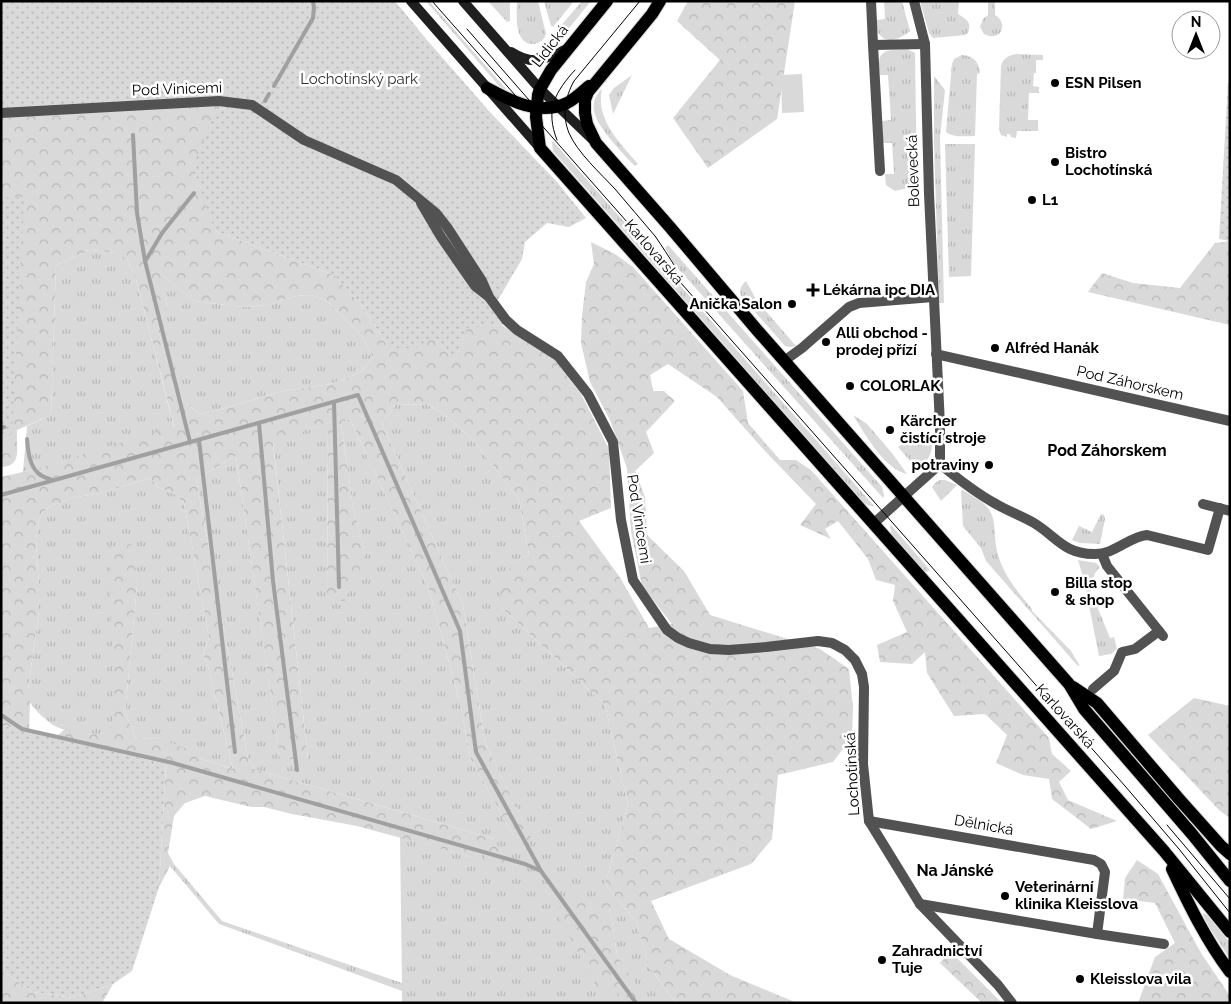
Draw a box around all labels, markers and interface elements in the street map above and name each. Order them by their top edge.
north arrow [1171,10,1221,60]
text: N [1191,14,1201,30]
street label: Lidická [528,21,572,71]
park label: Lochotínský park [300,70,418,88]
place label: ESN Pilsen [1065,74,1142,92]
marker: ESN Pilsen [1049,77,1061,89]
street label: Pod Vinicemi [132,78,222,100]
street label: Bolevecká [903,134,923,208]
place label: Bistro Lochotínská [1065,144,1153,179]
marker: Bistro Lochotínská [1049,156,1061,168]
place label: L1 [1042,191,1059,209]
marker: L1 [1026,194,1038,206]
street label: Karlovarská [621,216,687,288]
place label: Lékárna ipc DIA [823,281,936,299]
marker: Lékárna ipc DIA [807,284,819,296]
place label: Anička Salon [689,295,782,313]
marker: Anička Salon [786,298,798,310]
place label: Alli obchod - prodej přízí [836,324,928,359]
marker: Alli obchod - prodej přízí [820,336,832,348]
place label: Alfréd Hanák [1005,339,1100,357]
marker: Alfréd Hanák [989,342,1001,354]
street label: Pod Záhorskem [1075,362,1185,404]
place label: COLORLAK [860,377,941,395]
marker: COLORLAK [844,380,856,392]
place label: Kärcher čistící stroje [900,412,986,447]
marker: Kärcher čistící stroje [884,424,896,436]
district label: Pod Záhorskem [1047,441,1167,460]
place label: potraviny [911,456,980,474]
marker: potraviny [983,459,995,471]
street label: Pod Vinicemi [623,473,655,565]
place label: Billa stop & shop [1065,574,1133,609]
marker: Billa stop & shop [1049,586,1061,598]
street label: Karlovarská [1031,680,1099,752]
street label: Lochotínská [841,732,863,816]
street label: Dělnická [953,811,1015,839]
district label: Na Jánské [916,861,994,880]
place label: Veterinární klinika Kleisslova [1015,878,1138,913]
marker: Veterinární klinika Kleisslova [999,890,1011,902]
place label: Zahradnictví Tuje [892,942,982,977]
marker: Zahradnictví Tuje [876,954,888,966]
place label: Kleisslova vila [1090,970,1192,988]
marker: Kleisslova vila [1074,973,1086,985]

